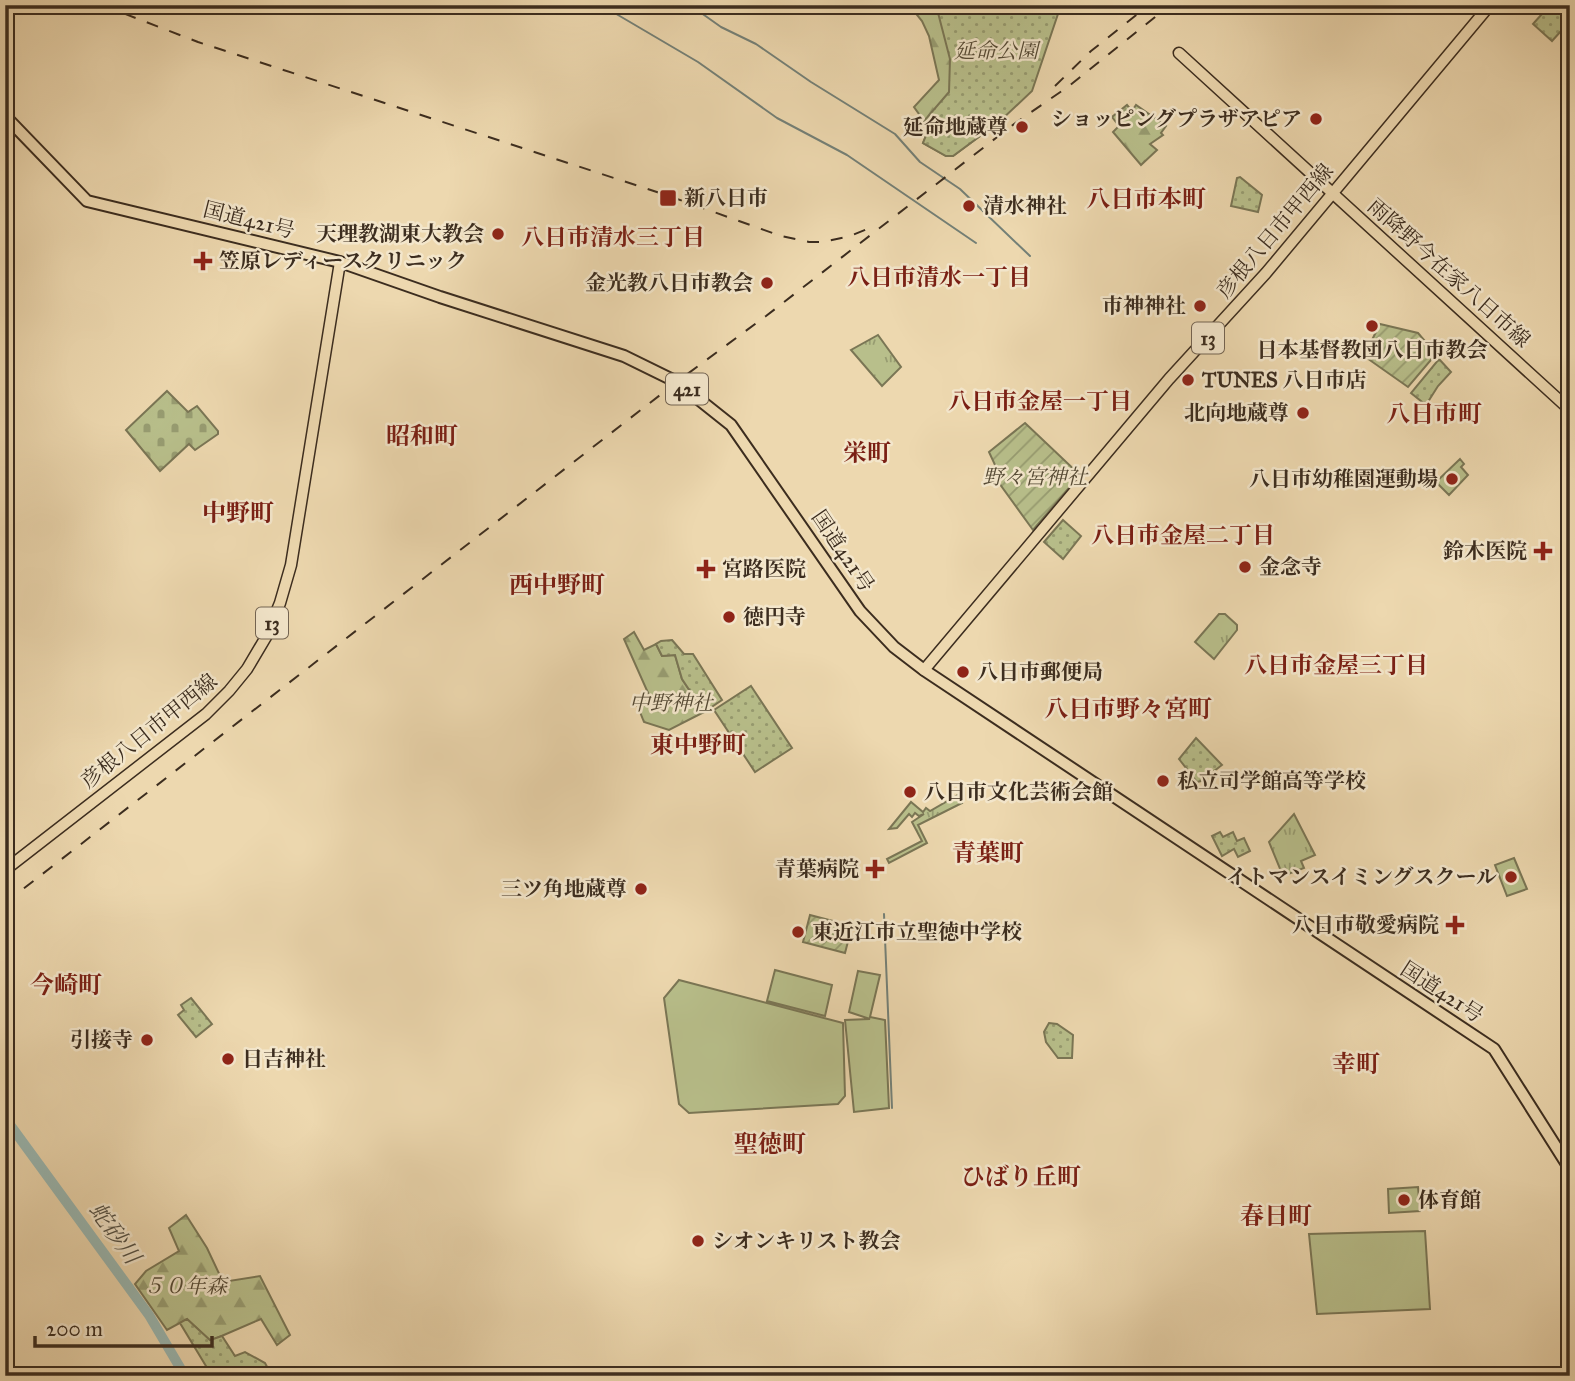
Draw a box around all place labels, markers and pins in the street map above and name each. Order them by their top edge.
place label: ショッピングプラザアピア [1051,106,1302,132]
marker: ショッピングプラザアピア [1308,111,1324,127]
place label: 延命地蔵尊 [903,114,1008,140]
marker: 延命地蔵尊 [1014,119,1030,135]
place label: 新八日市 [684,185,768,211]
marker: 新八日市 [658,188,678,208]
place label: 清水神社 [983,193,1067,219]
marker: 清水神社 [961,198,977,214]
place label: 天理教湖東大教会 [316,221,484,247]
marker: 天理教湖東大教会 [490,226,506,242]
place label: 笠原レディースクリニック [219,248,467,274]
marker: 笠原レディースクリニック [193,251,213,271]
place label: 金光教八日市教会 [585,270,753,296]
marker: 金光教八日市教会 [759,275,775,291]
place label: 市神神社 [1102,293,1186,319]
marker: 市神神社 [1192,298,1208,314]
marker: 日本基督教団八日市教会 [1364,318,1380,334]
place label: 日本基督教団八日市教会 [1257,337,1488,363]
place label: TUNES 八日市店 [1201,367,1366,393]
marker: TUNES 八日市店 [1180,372,1196,388]
place label: 北向地蔵尊 [1184,400,1289,426]
marker: 北向地蔵尊 [1295,405,1311,421]
place label: 八日市幼稚園運動場 [1249,466,1438,492]
marker: 八日市幼稚園運動場 [1444,471,1460,487]
place label: 鈴木医院 [1443,538,1527,564]
marker: 鈴木医院 [1533,541,1553,561]
place label: 金念寺 [1259,554,1322,580]
place label: 宮路医院 [722,556,806,582]
marker: 宮路医院 [696,559,716,579]
marker: 金念寺 [1237,559,1253,575]
place label: 徳円寺 [743,604,806,630]
marker: 徳円寺 [721,609,737,625]
place label: 八日市郵便局 [977,659,1103,685]
marker: 八日市郵便局 [955,664,971,680]
place label: 私立司学館高等学校 [1177,768,1366,794]
marker: 私立司学館高等学校 [1155,773,1171,789]
place label: 八日市文化芸術会館 [924,779,1113,805]
marker: 八日市文化芸術会館 [902,784,918,800]
place label: 青葉病院 [775,856,859,882]
marker: 青葉病院 [865,859,885,879]
place label: イトマンスイミングスクール [1226,864,1497,890]
marker: イトマンスイミングスクール [1503,869,1519,885]
place label: 三ツ角地蔵尊 [501,876,627,902]
marker: 三ツ角地蔵尊 [633,881,649,897]
place label: 八日市敬愛病院 [1292,912,1439,938]
marker: 八日市敬愛病院 [1445,915,1465,935]
place label: 東近江市立聖徳中学校 [812,919,1022,945]
marker: 東近江市立聖徳中学校 [790,924,806,940]
place label: 引接寺 [70,1027,133,1053]
marker: 引接寺 [139,1032,155,1048]
place label: 日吉神社 [242,1046,326,1072]
marker: 日吉神社 [220,1051,236,1067]
place label: 体育館 [1418,1187,1481,1213]
marker: 体育館 [1396,1192,1412,1208]
place label: シオンキリスト教会 [712,1228,901,1254]
marker: シオンキリスト教会 [690,1233,706,1249]

